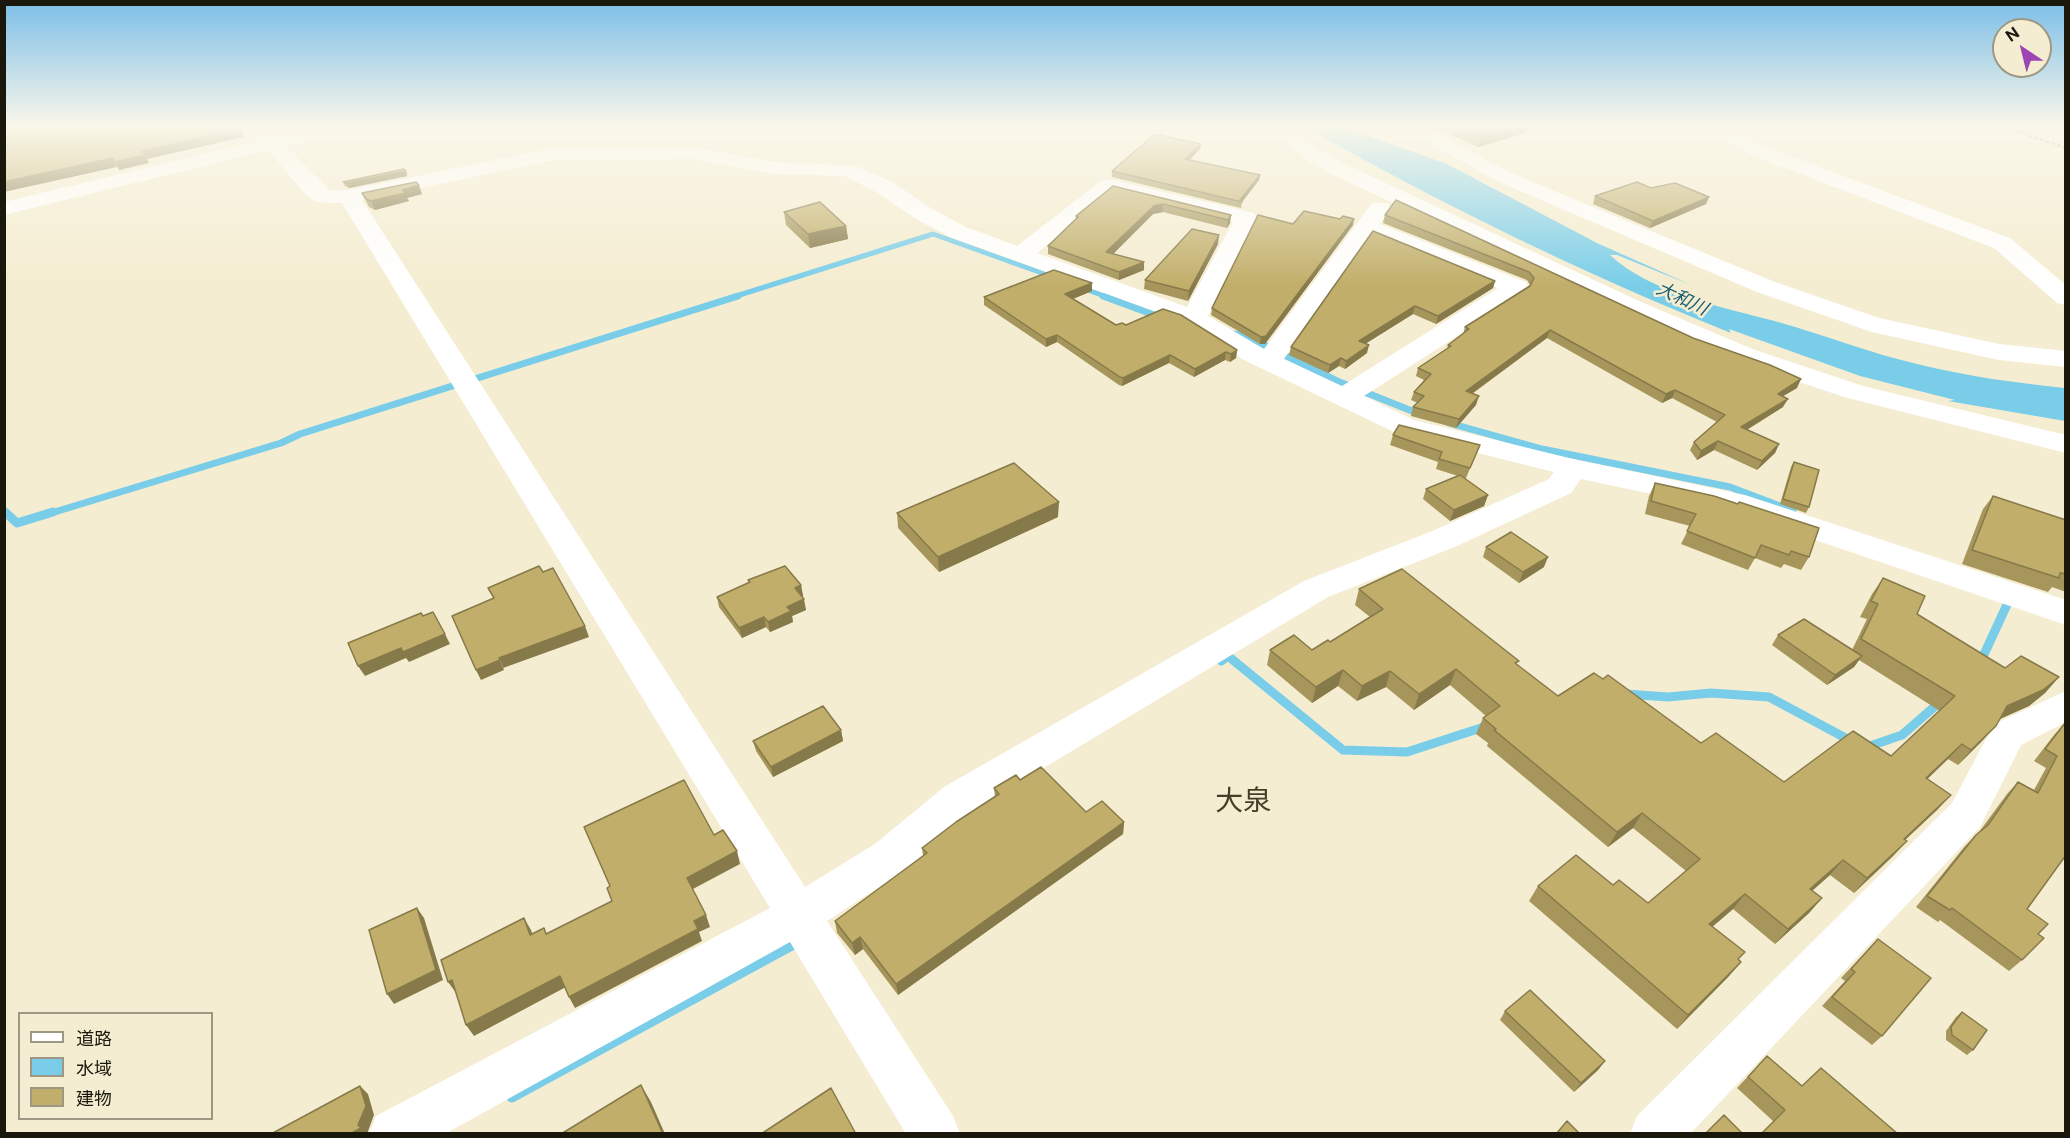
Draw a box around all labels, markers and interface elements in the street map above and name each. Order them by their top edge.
north arrow [1992,18,2052,78]
text: N [2002,23,2023,46]
water label: 大和川 [1653,278,1711,320]
district label: 大泉 [1215,784,1271,818]
legend [18,1012,213,1120]
text: 道路 [76,1028,112,1049]
text: 水域 [76,1058,112,1079]
text: 建物 [76,1088,112,1109]

